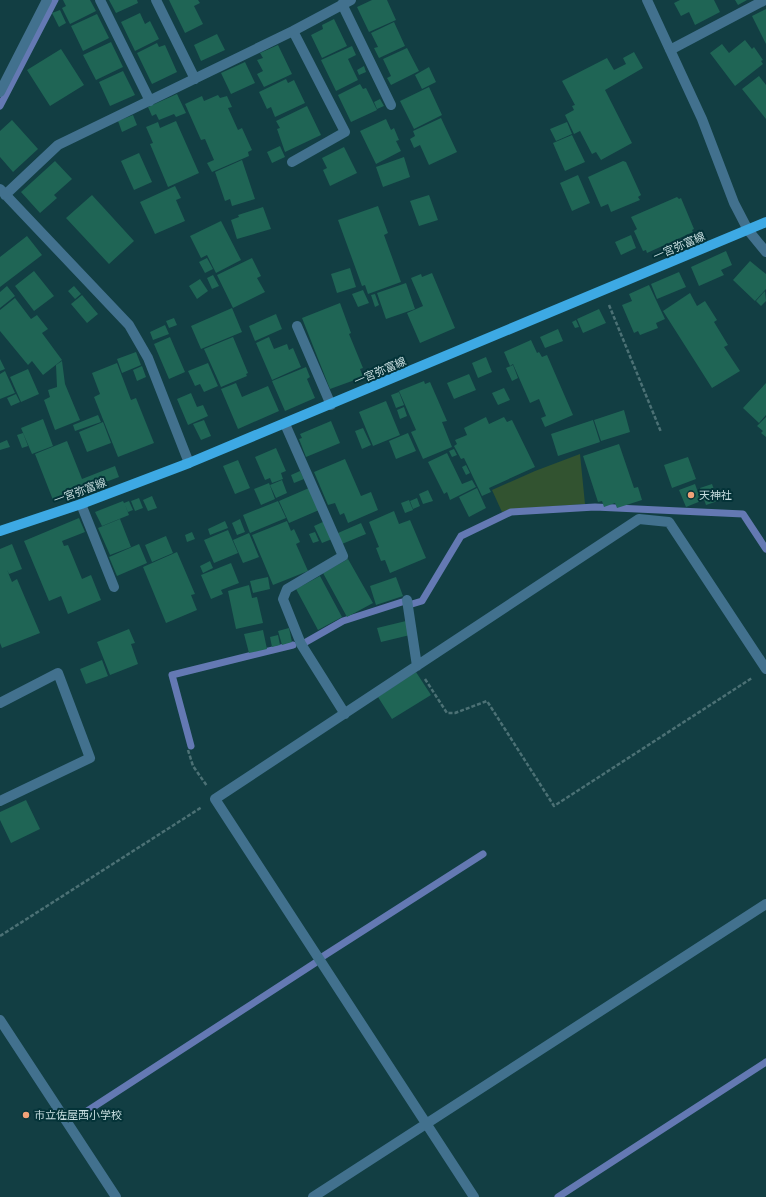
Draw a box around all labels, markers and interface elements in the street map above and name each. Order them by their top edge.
street label: 一宮弥富線 [651,229,707,263]
street label: 一宮弥富線 [352,354,408,388]
street label: 一宮弥富線 [52,475,108,507]
place label: 天神社 [699,488,732,502]
marker: 天神社 [686,490,696,500]
place label: 市立佐屋西小学校 [34,1108,122,1122]
marker: 市立佐屋西小学校 [21,1110,31,1120]

